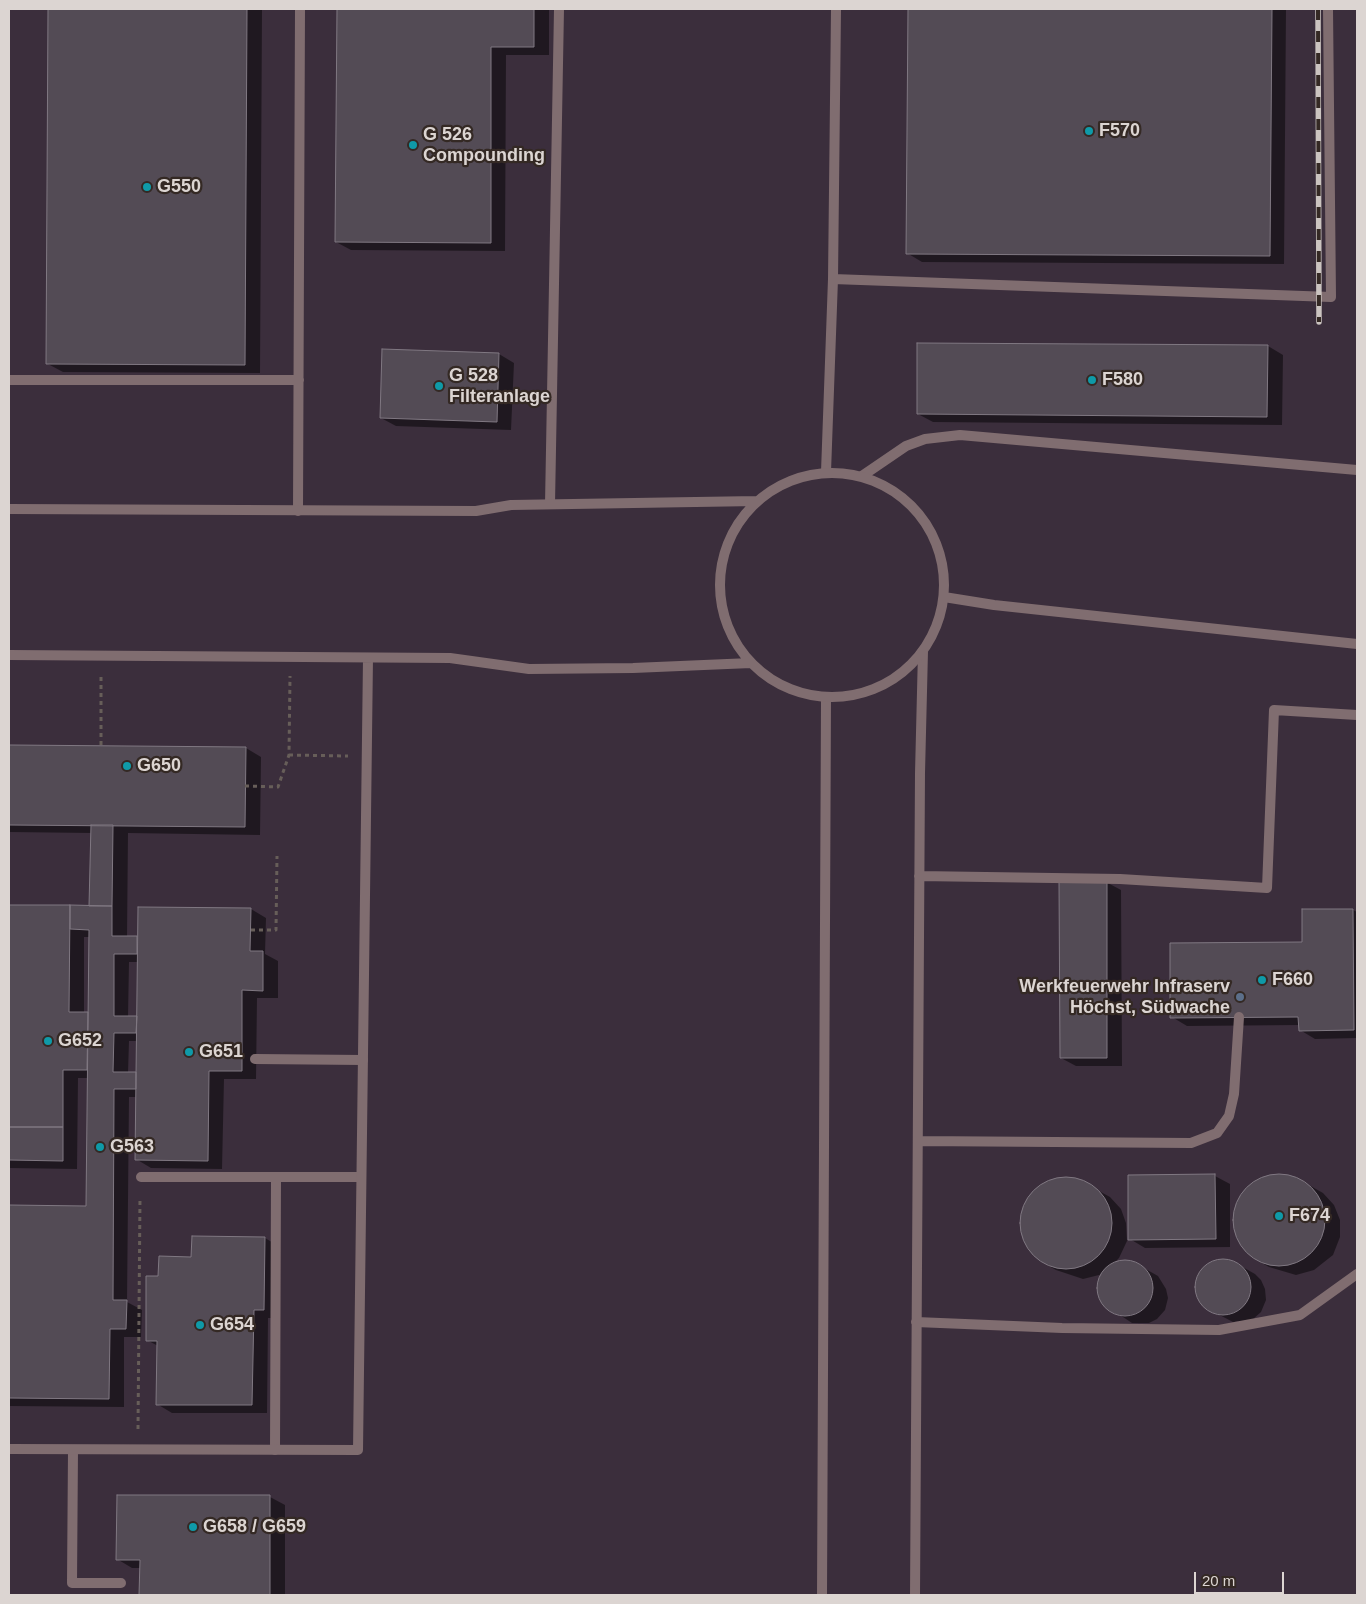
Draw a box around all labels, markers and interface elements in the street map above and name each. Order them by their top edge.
place label: F570 [1099,120,1140,142]
place label: G 526 Compounding [423,124,545,166]
marker: F570 [1083,125,1095,137]
marker: G 526 Compounding [407,139,419,151]
place label: G550 [157,176,201,198]
marker: G550 [141,181,153,193]
place label: G 528 Filteranlage [449,365,550,408]
place label: F580 [1102,369,1143,391]
marker: F580 [1086,374,1098,386]
marker: G 528 Filteranlage [433,380,445,392]
place label: G650 [137,755,181,777]
marker: G650 [121,760,133,772]
place label: F660 [1272,969,1313,991]
marker: F660 [1256,974,1268,986]
place label: Werkfeuerwehr Infraserv Höchst, Südwache [1019,976,1230,1019]
marker: Werkfeuerwehr Infraserv Höchst, Südwache [1234,991,1246,1003]
place label: G652 [58,1030,102,1052]
marker: G652 [42,1035,54,1047]
place label: G651 [199,1041,243,1063]
marker: G651 [183,1046,195,1058]
place label: G563 [110,1136,154,1158]
marker: G563 [94,1141,106,1153]
place label: F674 [1289,1205,1330,1227]
marker: F674 [1273,1210,1285,1222]
place label: G654 [210,1314,254,1336]
marker: G654 [194,1319,206,1331]
place label: G658 / G659 [203,1516,306,1538]
marker: G658 / G659 [187,1521,199,1533]
scale bar [1196,1562,1286,1594]
text: 20 m [1202,1572,1235,1589]

